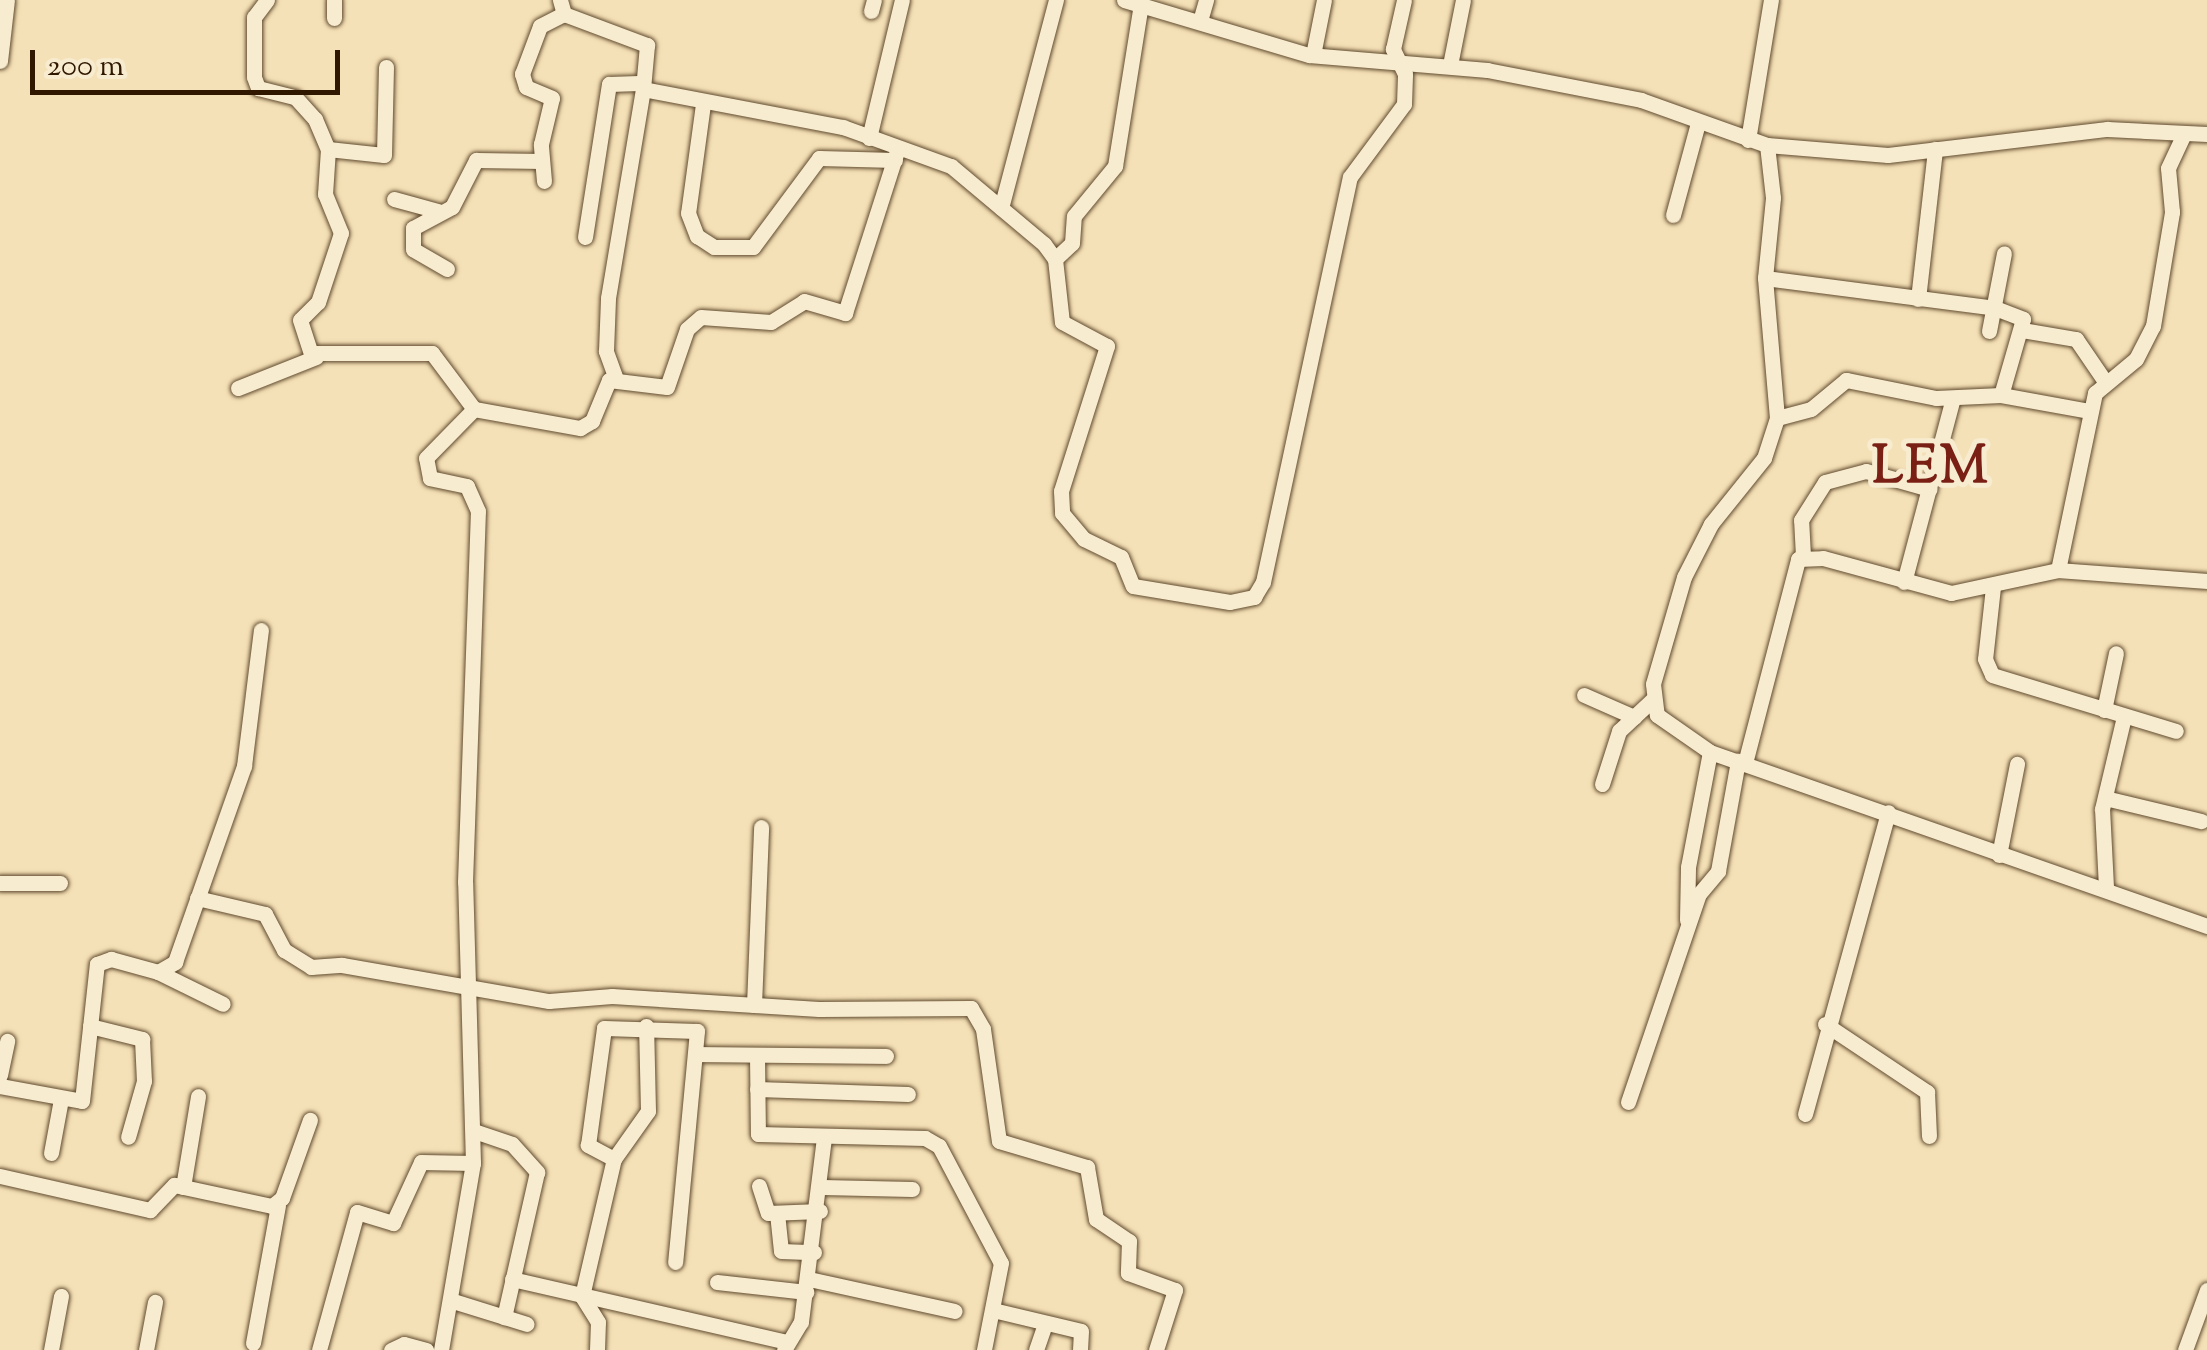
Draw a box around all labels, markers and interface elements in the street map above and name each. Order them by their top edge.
scale bar [35,30,345,92]
text: 200 m [47,46,124,89]
district label: LEM [1872,439,1990,501]

